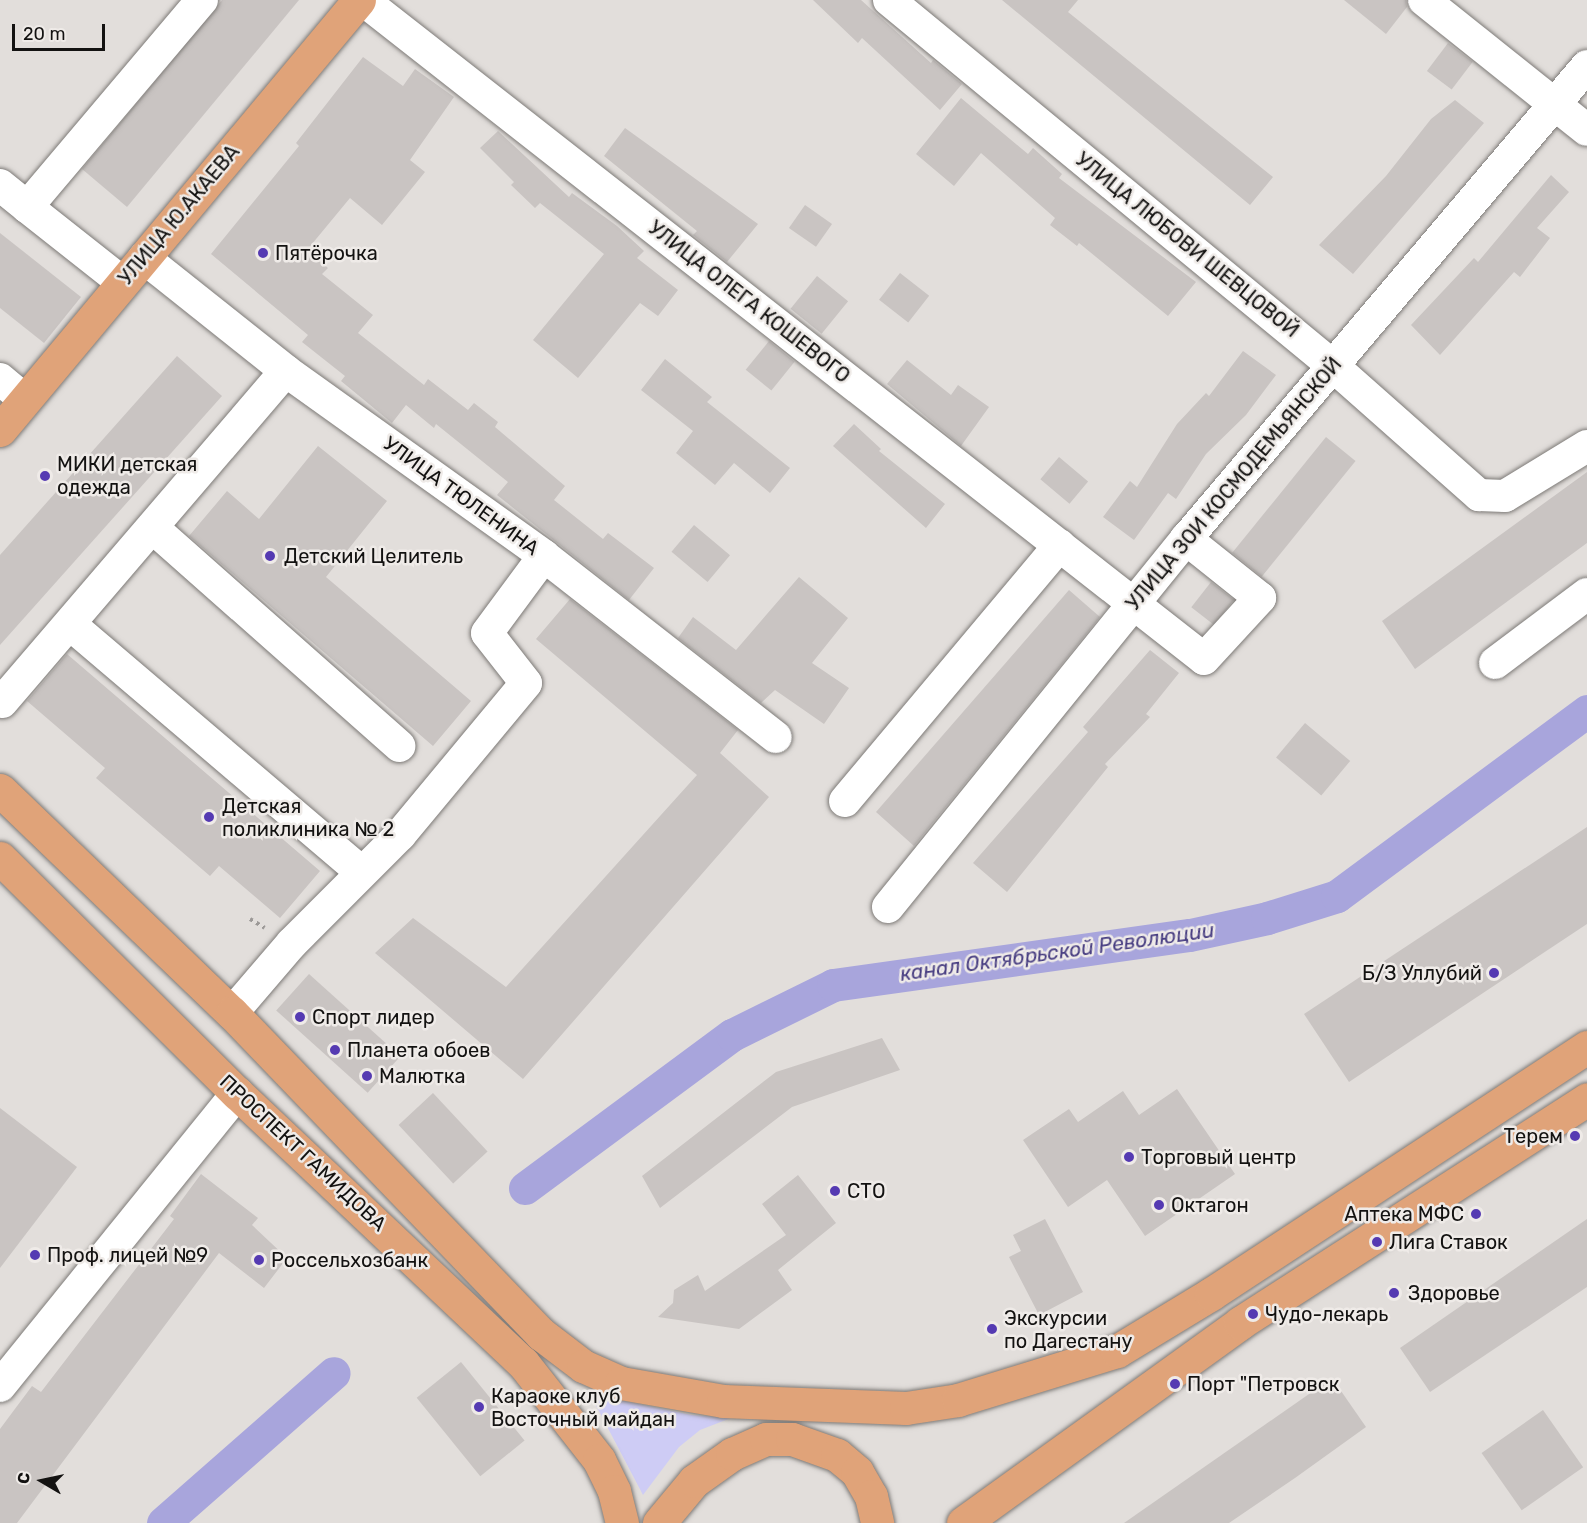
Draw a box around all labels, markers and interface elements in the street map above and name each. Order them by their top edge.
scale bar [15,12,108,50]
text: 20 m [23,23,65,45]
street label: УЛИЦА Ю.АКАЕВА [113,140,245,290]
street label: УЛИЦА ЛЮБОВИ ШЕВЦОВОЙ [1071,148,1303,342]
street label: УЛИЦА ОЛЕГА КОШЕВОГО [644,216,854,388]
place label: Пятёрочка [275,241,378,265]
marker: Пятёрочка [256,246,270,260]
street label: УЛИЦА ЗОИ КОСМОДЕМЬЯНСКОЙ [1121,353,1347,615]
street label: УЛИЦА ТЮЛЕНИНА [379,431,543,561]
place label: МИКИ детская одежда [57,452,197,499]
marker: МИКИ детская одежда [38,469,52,483]
place label: Детский Целитель [284,544,463,568]
marker: Детский Целитель [261,547,279,565]
place label: Детская поликлиника № 2 [222,794,394,841]
marker: Детская поликлиника № 2 [200,808,218,826]
water label: канал Октябрьской Революции [898,917,1216,987]
place label: Б/З Уллубий [1362,961,1482,985]
marker: Б/З Уллубий [1487,966,1501,980]
place label: Спорт лидер [312,1005,435,1029]
marker: Спорт лидер [293,1010,307,1024]
place label: Планета обоев [347,1038,490,1062]
marker: Планета обоев [328,1043,342,1057]
place label: Малютка [379,1064,465,1088]
marker: Малютка [360,1069,374,1083]
street label: ПРОСПЕКТ ГАМИДОВА [215,1070,391,1236]
place label: Терем [1503,1124,1563,1148]
marker: Терем [1568,1129,1582,1143]
place label: Торговый центр [1141,1145,1296,1169]
marker: Торговый центр [1122,1150,1136,1164]
place label: СТО [847,1179,885,1203]
marker: СТО [828,1184,842,1198]
place label: Октагон [1171,1193,1249,1217]
marker: Октагон [1152,1198,1166,1212]
place label: Аптека МФС [1344,1202,1464,1226]
marker: Аптека МФС [1469,1207,1483,1221]
place label: Лига Ставок [1389,1230,1508,1254]
marker: Лига Ставок [1370,1235,1384,1249]
place label: Проф. лицей №9 [47,1243,208,1267]
marker: Проф. лицей №9 [28,1248,42,1262]
place label: Россельхозбанк [271,1248,428,1272]
marker: Россельхозбанк [252,1253,266,1267]
place label: Здоровье [1408,1281,1500,1305]
marker: Здоровье [1385,1284,1403,1302]
place label: Чудо-лекарь [1265,1302,1388,1326]
place label: Экскурсии по Дагестану [1004,1306,1132,1353]
marker: Чудо-лекарь [1246,1307,1260,1321]
marker: Экскурсии по Дагестану [985,1322,999,1336]
place label: Порт "Петровск [1187,1372,1339,1396]
marker: Порт "Петровск [1168,1377,1182,1391]
place label: Караоке клуб Восточный майдан [491,1384,675,1431]
marker: Караоке клуб Восточный майдан [472,1400,486,1414]
north arrow [12,1451,72,1511]
text: С [13,1471,34,1485]

